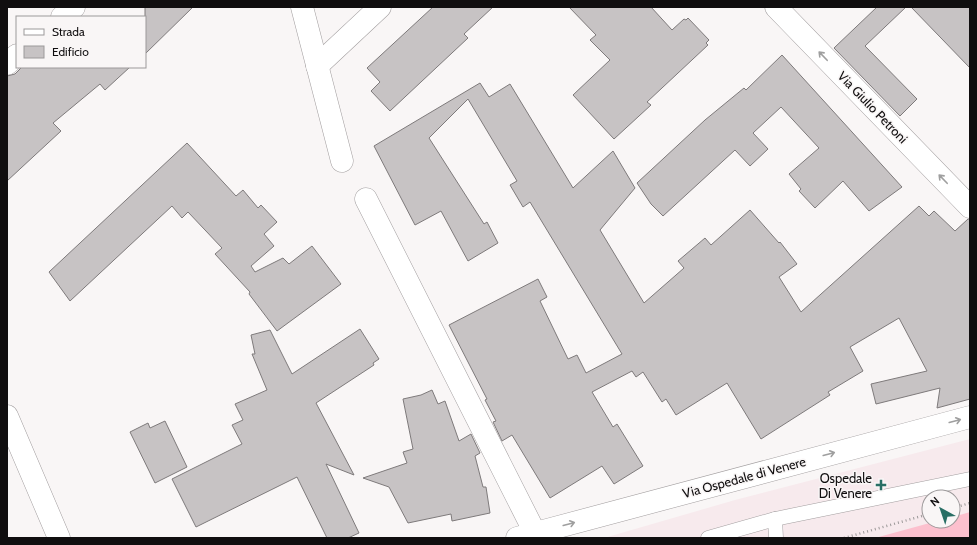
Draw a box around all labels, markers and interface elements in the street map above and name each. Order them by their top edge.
legend [16,16,146,68]
text: Strada [52,24,85,39]
text: Edificio [52,44,89,59]
one-way arrow [819,51,828,61]
street label: Via Giulio Petroni [835,68,911,146]
one-way arrow [938,174,948,184]
one-way arrow [948,416,961,424]
one-way arrow [823,450,836,457]
street label: Via Ospedale di Venere [681,453,808,501]
place label: Ospedale Di Venere [819,470,872,501]
marker: Ospedale Di Venere [875,479,887,491]
north arrow [921,489,961,529]
text: N [927,493,942,509]
one-way arrow [562,520,575,527]

